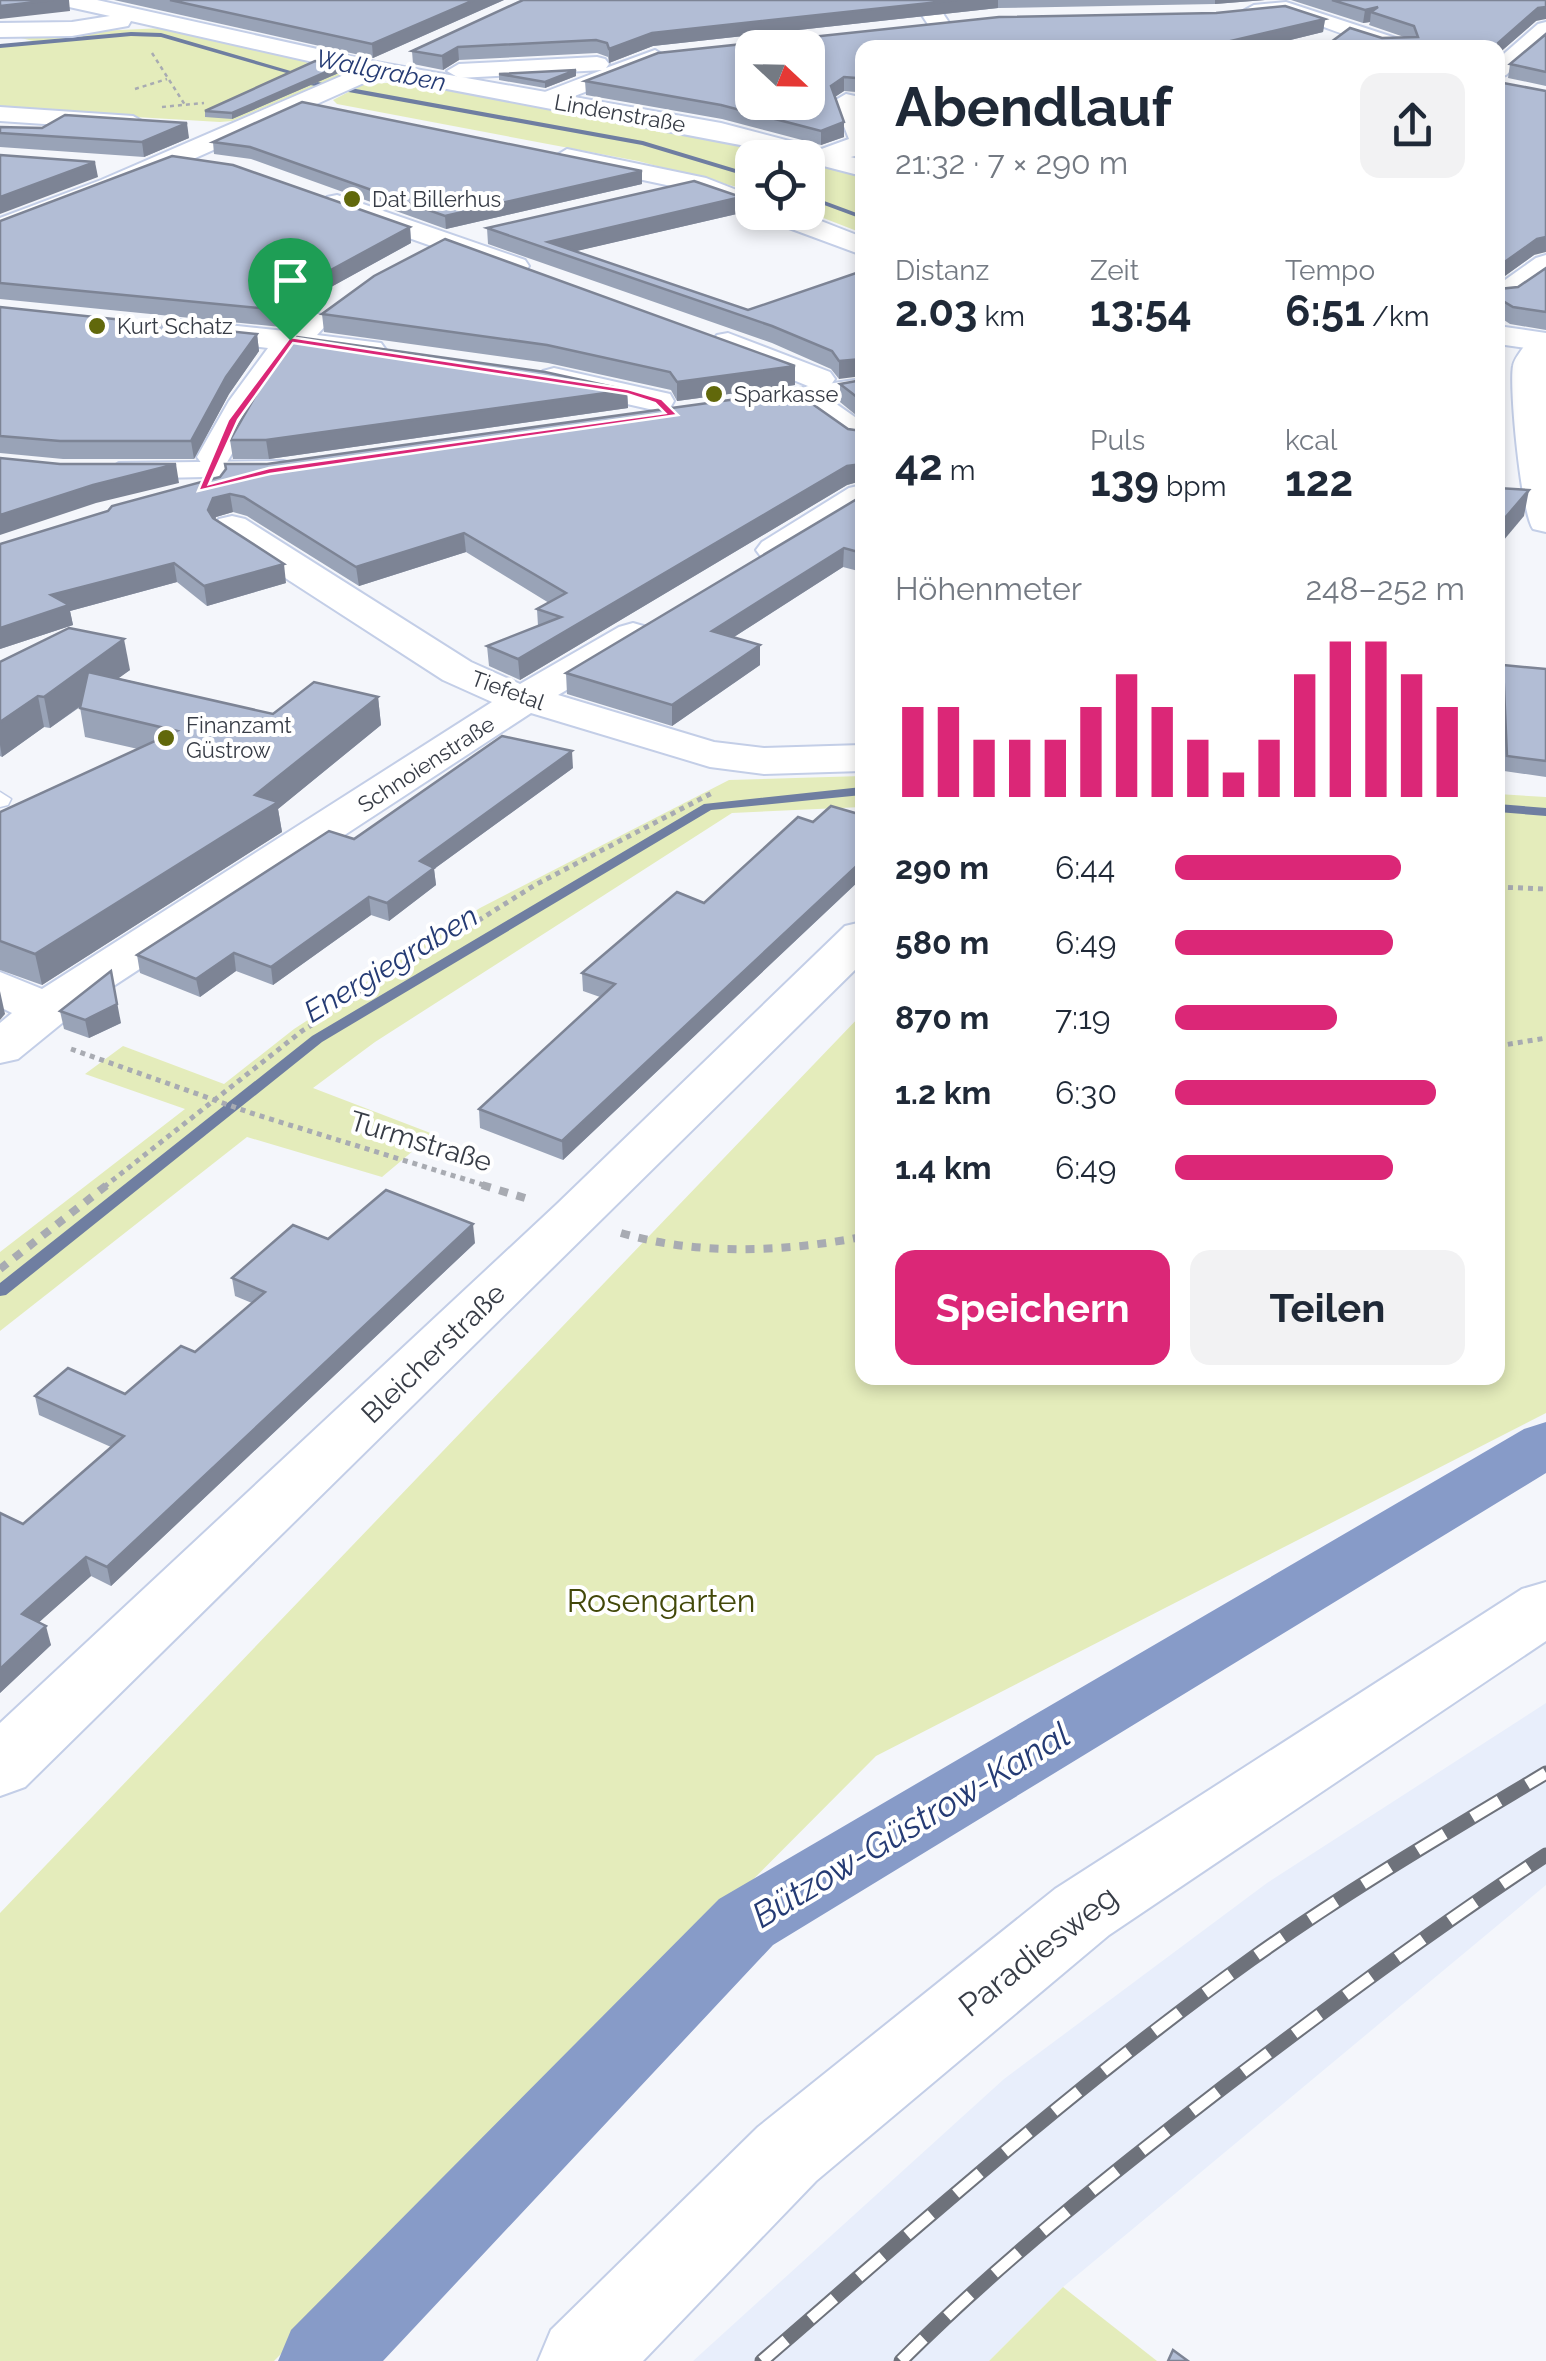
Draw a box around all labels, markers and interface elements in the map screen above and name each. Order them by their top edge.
north arrow [735,30,825,120]
map controls [735,30,825,230]
water label: Wallgraben [313,43,449,97]
button: share [1360,73,1465,178]
text: Abendlauf [895,74,1172,139]
street label: Lindenstraße [552,89,688,137]
button: locate [735,140,825,230]
text: 21:32 · 7 × 290 m [895,144,1128,181]
place label: Dat Billerhus [372,186,501,212]
marker: Dat Billerhus [341,188,363,210]
pin [248,238,333,341]
icon: arrive [263,253,318,308]
text: Distanz [895,254,989,287]
text: Zeit [1090,254,1139,287]
text: Tempo [1285,254,1375,287]
text: 2.03 [895,287,977,336]
text: 13:54 [1090,287,1192,336]
text: 6:51 [1285,287,1365,336]
text: km [977,300,1025,333]
text: /km [1365,300,1430,333]
place label: Kurt Schatz [117,313,233,339]
marker: Kurt Schatz [86,315,108,337]
place label: Sparkasse [734,381,838,407]
marker: Sparkasse [703,383,725,405]
text: Puls [1090,424,1145,457]
text: kcal [1285,424,1337,457]
text: 42 [895,441,943,490]
text: m [943,454,976,487]
text: 139 [1090,457,1159,506]
text: 122 [1285,457,1353,506]
text: bpm [1159,470,1226,503]
text: Höhenmeter [895,570,1082,607]
text: 248–252 m [1305,570,1465,607]
street label: Tiefetal [468,665,548,715]
street label: Schnoienstraße [353,710,499,818]
place label: Finanzamt Güstrow [186,712,292,763]
marker: Finanzamt Güstrow [155,727,177,749]
text: 290 m [895,849,989,886]
text: 6:44 [1055,849,1115,886]
water label: Energiegraben [298,898,484,1029]
text: 580 m [895,924,989,961]
text: 6:49 [1055,924,1117,961]
text: 870 m [895,999,989,1036]
text: 7:19 [1055,999,1111,1036]
text: 1.2 km [895,1074,991,1111]
text: 6:30 [1055,1074,1117,1111]
street label: Turmstraße [346,1104,496,1179]
text: 1.4 km [895,1149,992,1186]
text: 6:49 [1055,1149,1117,1186]
button: Speichern [895,1250,1170,1365]
button: Teilen [1190,1250,1465,1365]
street label: Bleicherstraße [355,1277,512,1430]
park label: Rosengarten [567,1582,755,1619]
water label: Bützow-Güstrow-Kanal [744,1713,1077,1936]
street label: Paradiesweg [951,1877,1124,2024]

